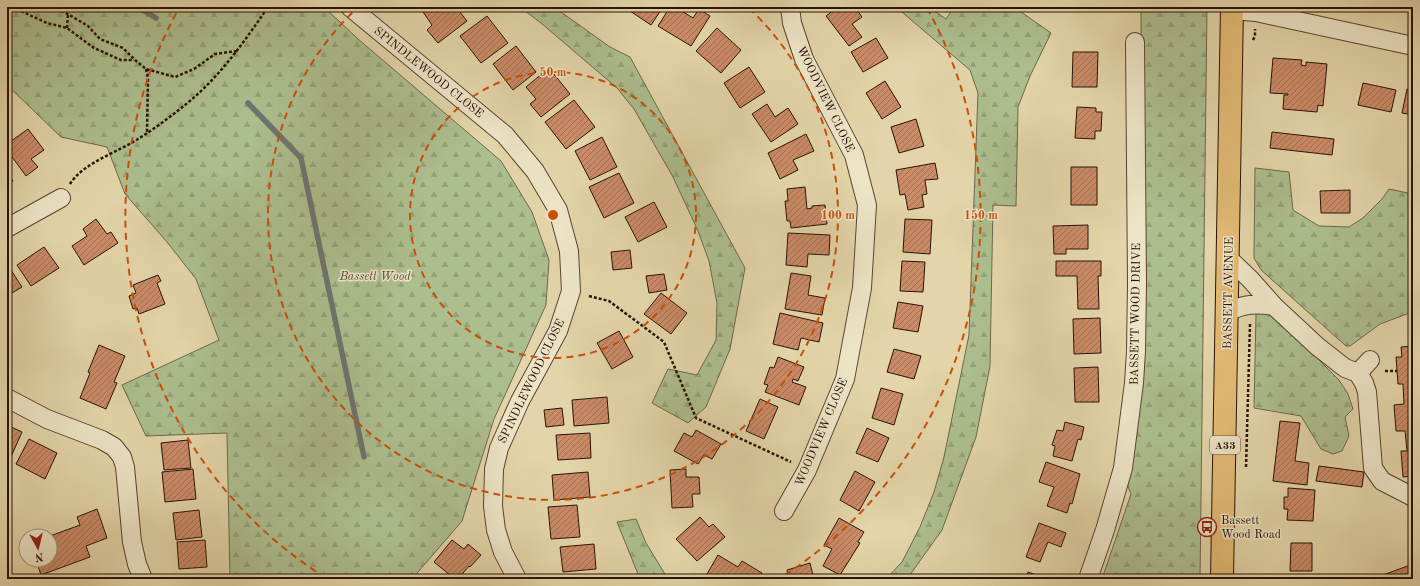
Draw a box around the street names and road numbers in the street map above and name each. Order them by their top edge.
street label: SPINDLEWOOD CLOSE [371,25,485,121]
street label: WOODVIEW CLOSE [794,45,856,154]
street label: BASSETT AVENUE [1222,237,1236,349]
street label: BASSETT WOOD DRIVE [1129,243,1143,385]
street label: SPINDLEWOOD CLOSE [496,317,567,446]
street label: WOODVIEW CLOSE [794,376,850,488]
road number: A33 [1210,436,1240,454]

